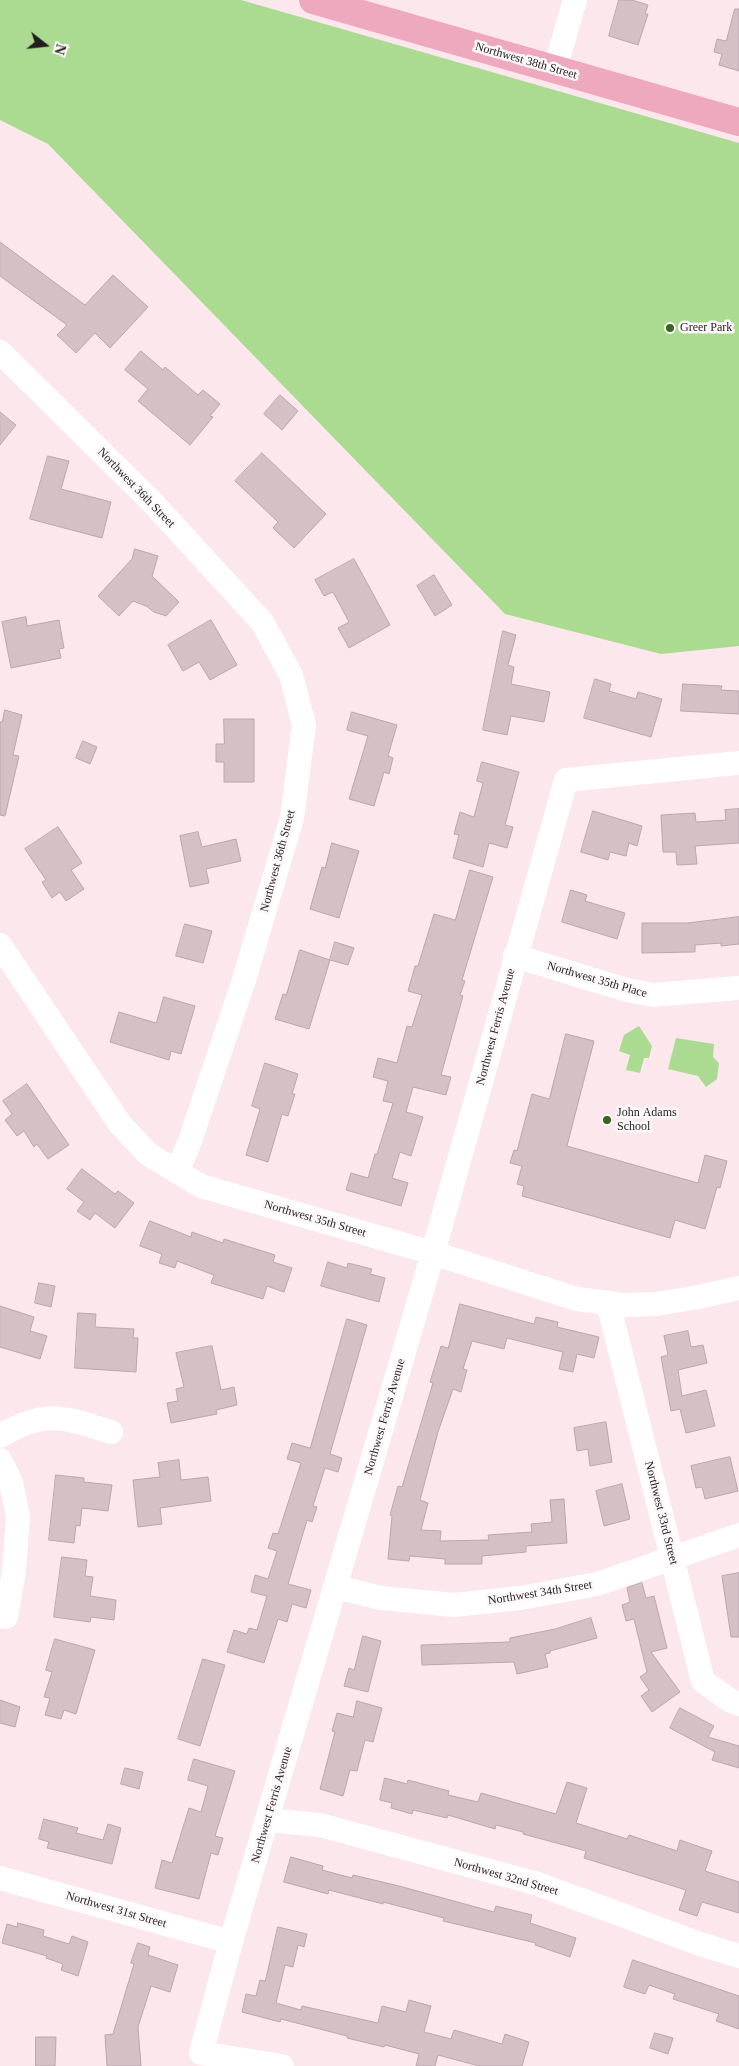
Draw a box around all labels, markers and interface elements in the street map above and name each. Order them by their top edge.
north arrow [20,20,70,70]
street label: Northwest 38th Street [473,40,579,82]
text: N [51,42,69,56]
place label: Greer Park [680,321,732,335]
marker: Greer Park [664,322,676,334]
street label: Northwest 36th Street [94,445,178,531]
street label: Northwest 36th Street [257,808,299,914]
street label: Northwest 35th Place [545,959,649,1001]
street label: Northwest Ferris Avenue [473,967,519,1087]
place label: John Adams School [617,1106,677,1134]
marker: John Adams School [601,1114,613,1126]
street label: Northwest 35th Street [262,1198,368,1240]
street label: Northwest Ferris Avenue [361,1357,409,1477]
street label: Northwest 33rd Street [641,1460,681,1566]
street label: Northwest 34th Street [487,1578,593,1608]
street label: Northwest Ferris Avenue [248,1745,296,1865]
street label: Northwest 32nd Street [452,1855,560,1899]
street label: Northwest 31st Street [64,1889,168,1931]

